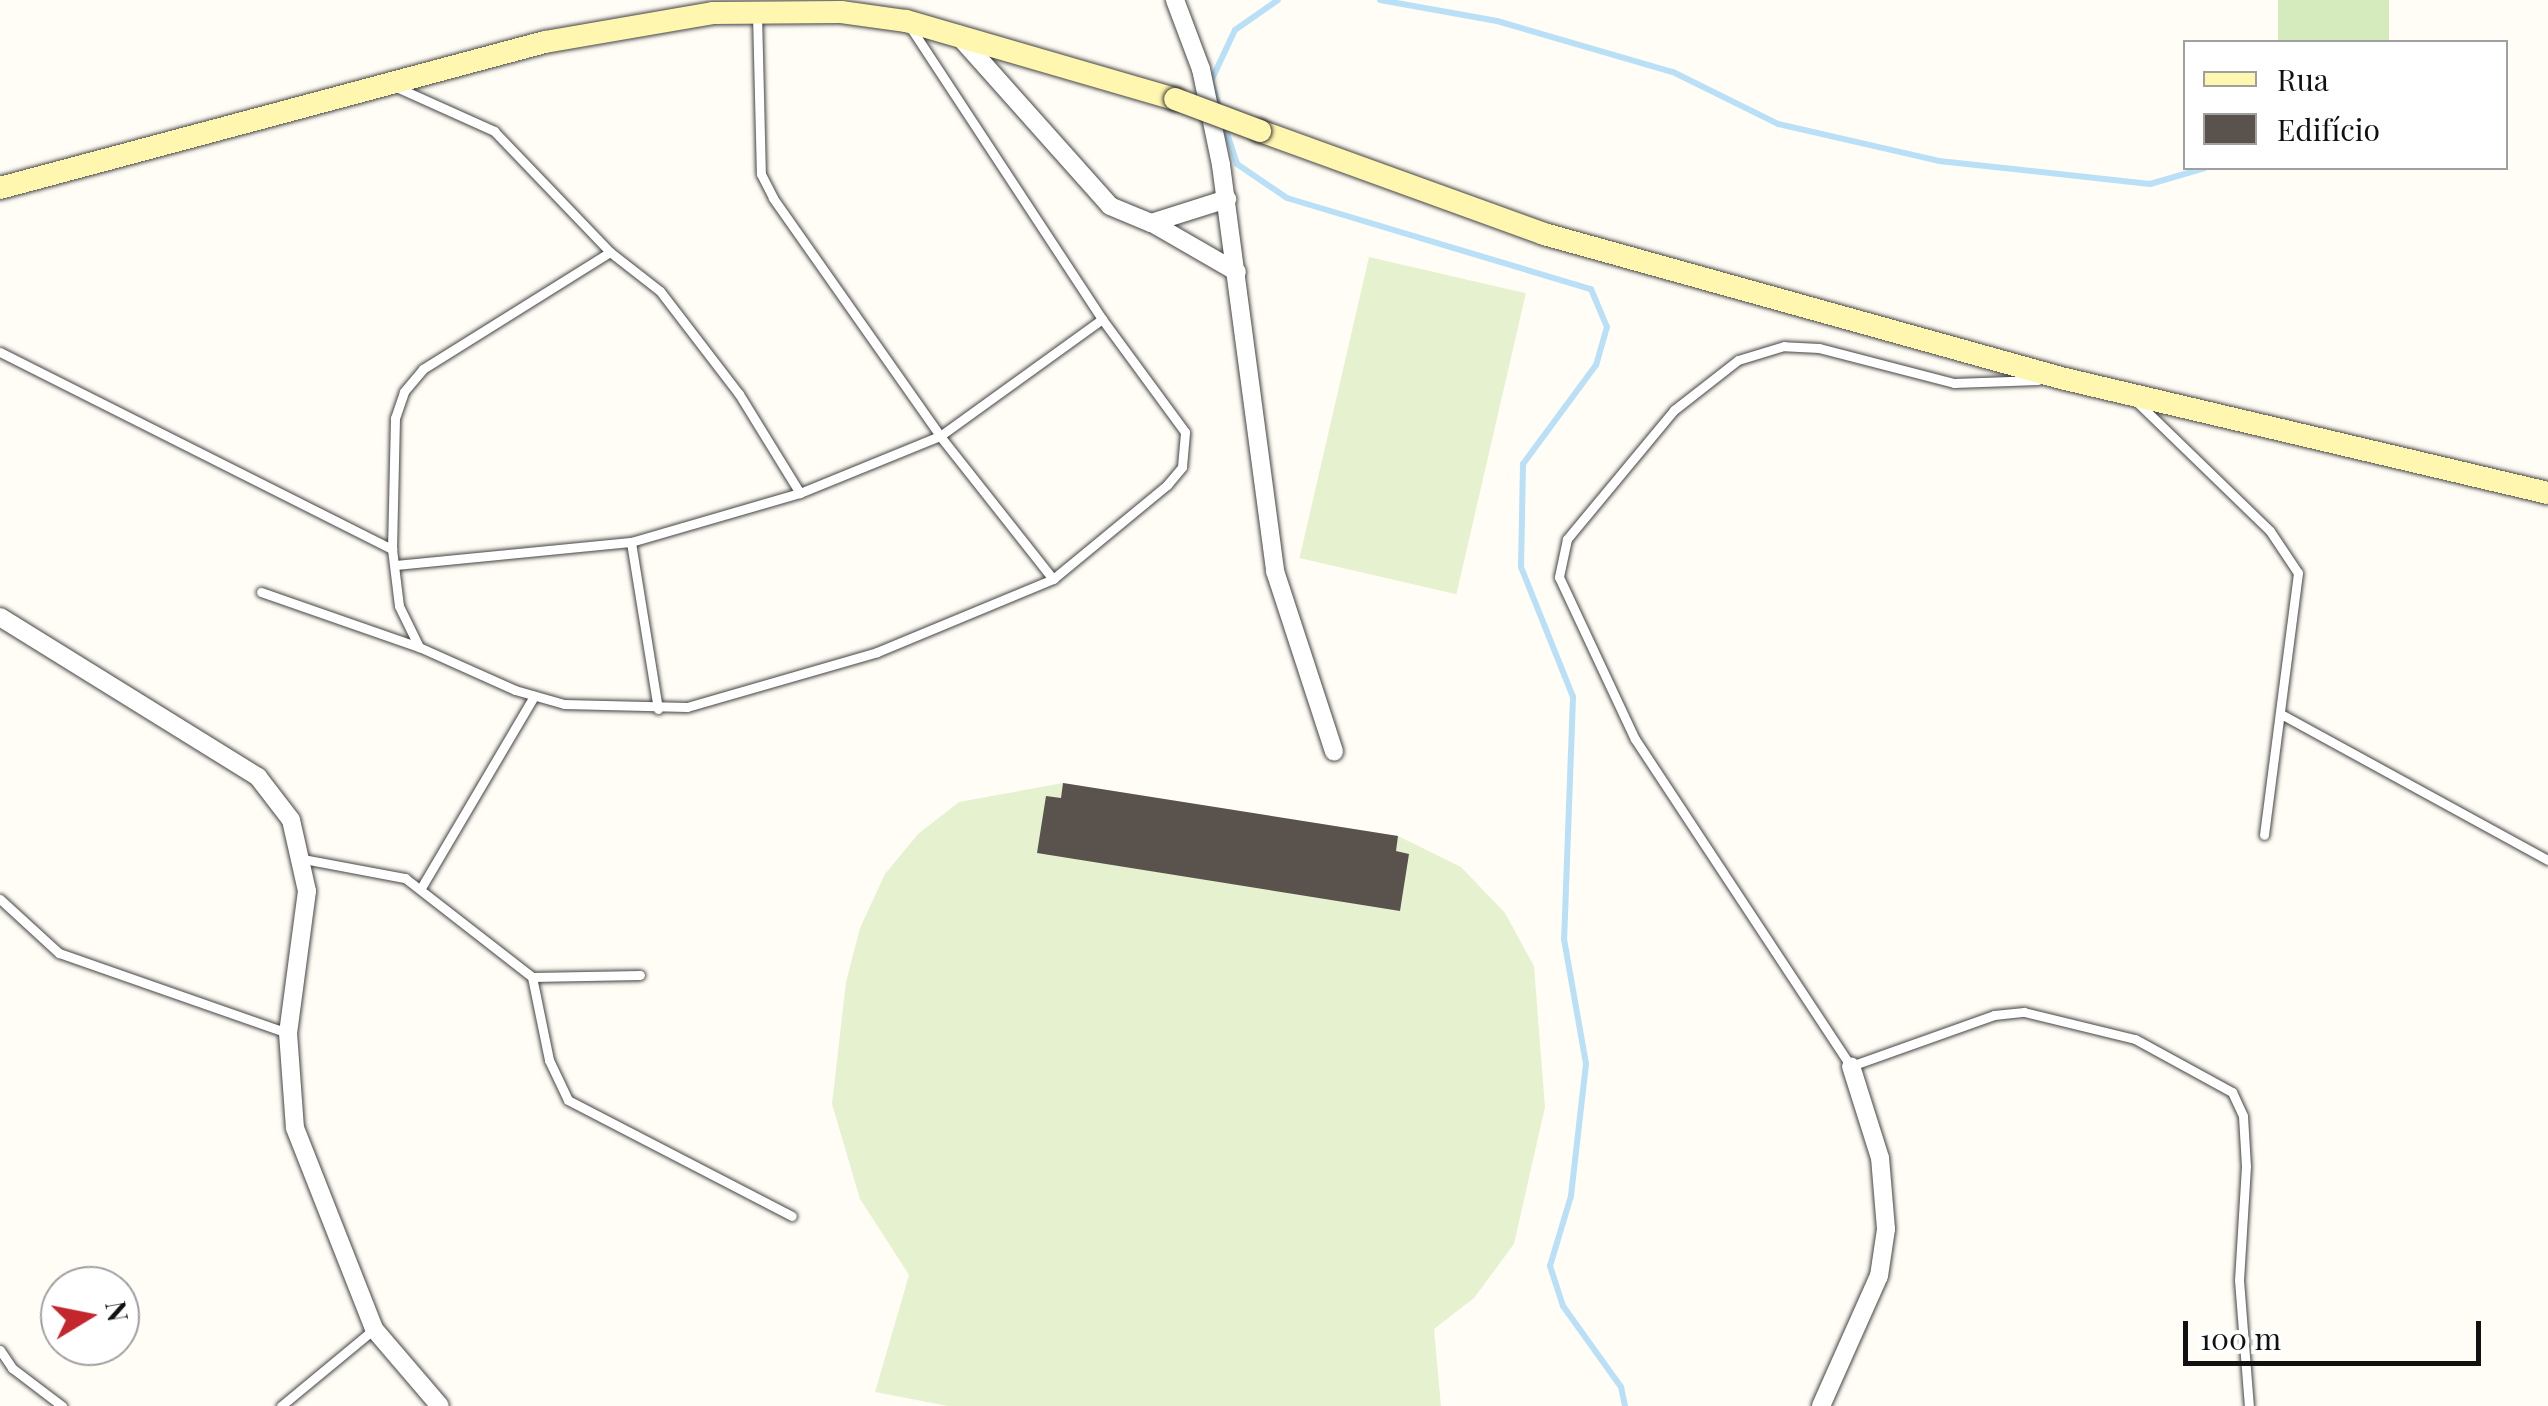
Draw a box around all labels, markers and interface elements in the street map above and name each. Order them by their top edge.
legend [2183,40,2508,170]
text: Rua [2277,59,2329,99]
text: Edifício [2277,109,2380,149]
north arrow [40,1266,140,1366]
text: N [98,1298,138,1324]
scale bar [2188,1301,2486,1363]
text: 100 m [2200,1318,2281,1358]

